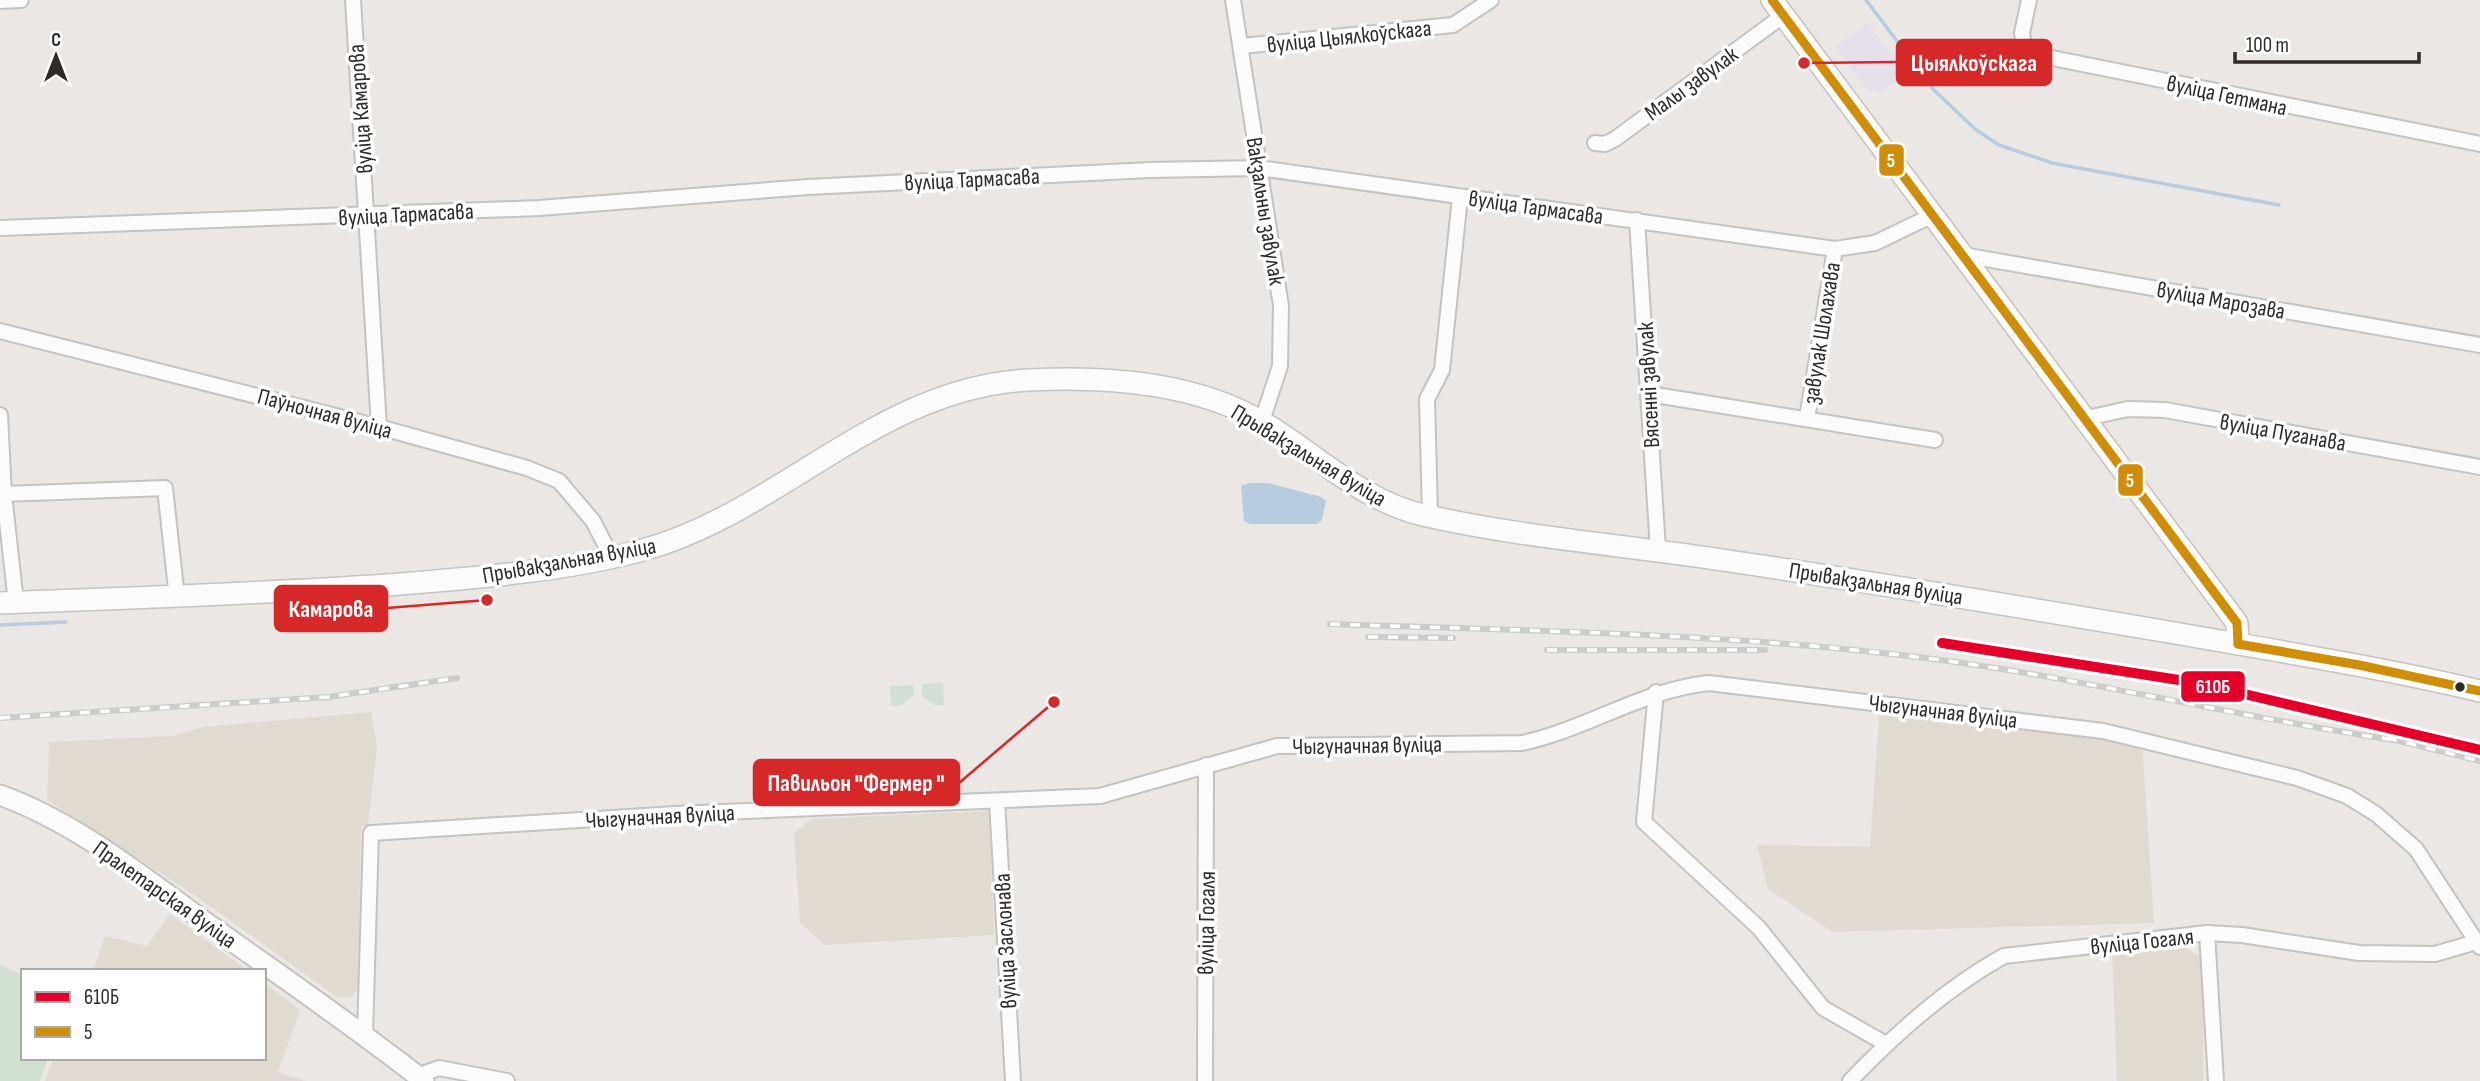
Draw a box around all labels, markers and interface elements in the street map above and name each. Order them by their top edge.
street label: вуліца Цыялкоўскага [1265,14,1433,60]
north arrow [21,21,91,91]
scale bar [2235,21,2419,65]
text: С [51,29,61,52]
text: 100 m [2246,33,2289,58]
street label: Малы завулак [1639,40,1744,127]
callout: Цыялкоўскага [1897,40,2051,85]
street label: вуліца Камарова [343,43,379,175]
text: Цыялкоўскага [1911,49,2037,78]
street label: вуліца Гетмана [2164,70,2290,122]
street label: Вакзальны завулак [1239,135,1291,288]
line badge: 5 [1878,143,1905,177]
text: 5 [1887,150,1895,173]
street label: вуліца Тармасава [904,162,1040,198]
street label: вуліца Тармасава [1467,185,1605,231]
street label: вуліца Тармасава [338,197,474,233]
street label: завулак Шолахава [1797,260,1847,406]
street label: вуліца Марозава [2154,276,2287,326]
street label: Вясенні завулак [1632,321,1666,449]
street label: Паўночная вуліца [254,383,395,445]
street label: Прывакзальная вуліца [1226,399,1391,513]
street label: вуліца Пуганава [2218,408,2348,458]
line badge: 5 [2117,463,2144,497]
text: 5 [2126,470,2134,493]
street label: Прывакзальная вуліца [480,532,658,590]
street label: Прывакзальная вуліца [1787,556,1965,612]
callout: Камарова [275,586,387,631]
text: Камарова [289,595,373,624]
line badge: 610Б [2180,670,2246,703]
text: 610Б [2196,676,2230,699]
unlabelled marker [2453,680,2467,694]
street label: Чыгуначная вуліца [1867,689,2019,735]
street label: Чыгуначная вуліца [1292,731,1442,761]
callout: Павильон "Фермер " [754,760,959,805]
text: Павильон "Фермер " [767,769,945,798]
street label: Чыгуначная вуліца [585,799,736,835]
street label: Пралетарская вуліца [87,835,242,955]
street label: вуліца Гогаля [1192,871,1222,975]
street label: вуліца Заслонава [988,872,1024,1009]
street label: вуліца Гогаля [2089,923,2195,961]
legend [21,969,266,1060]
text: 610Б [84,985,119,1010]
text: 5 [84,1020,92,1045]

